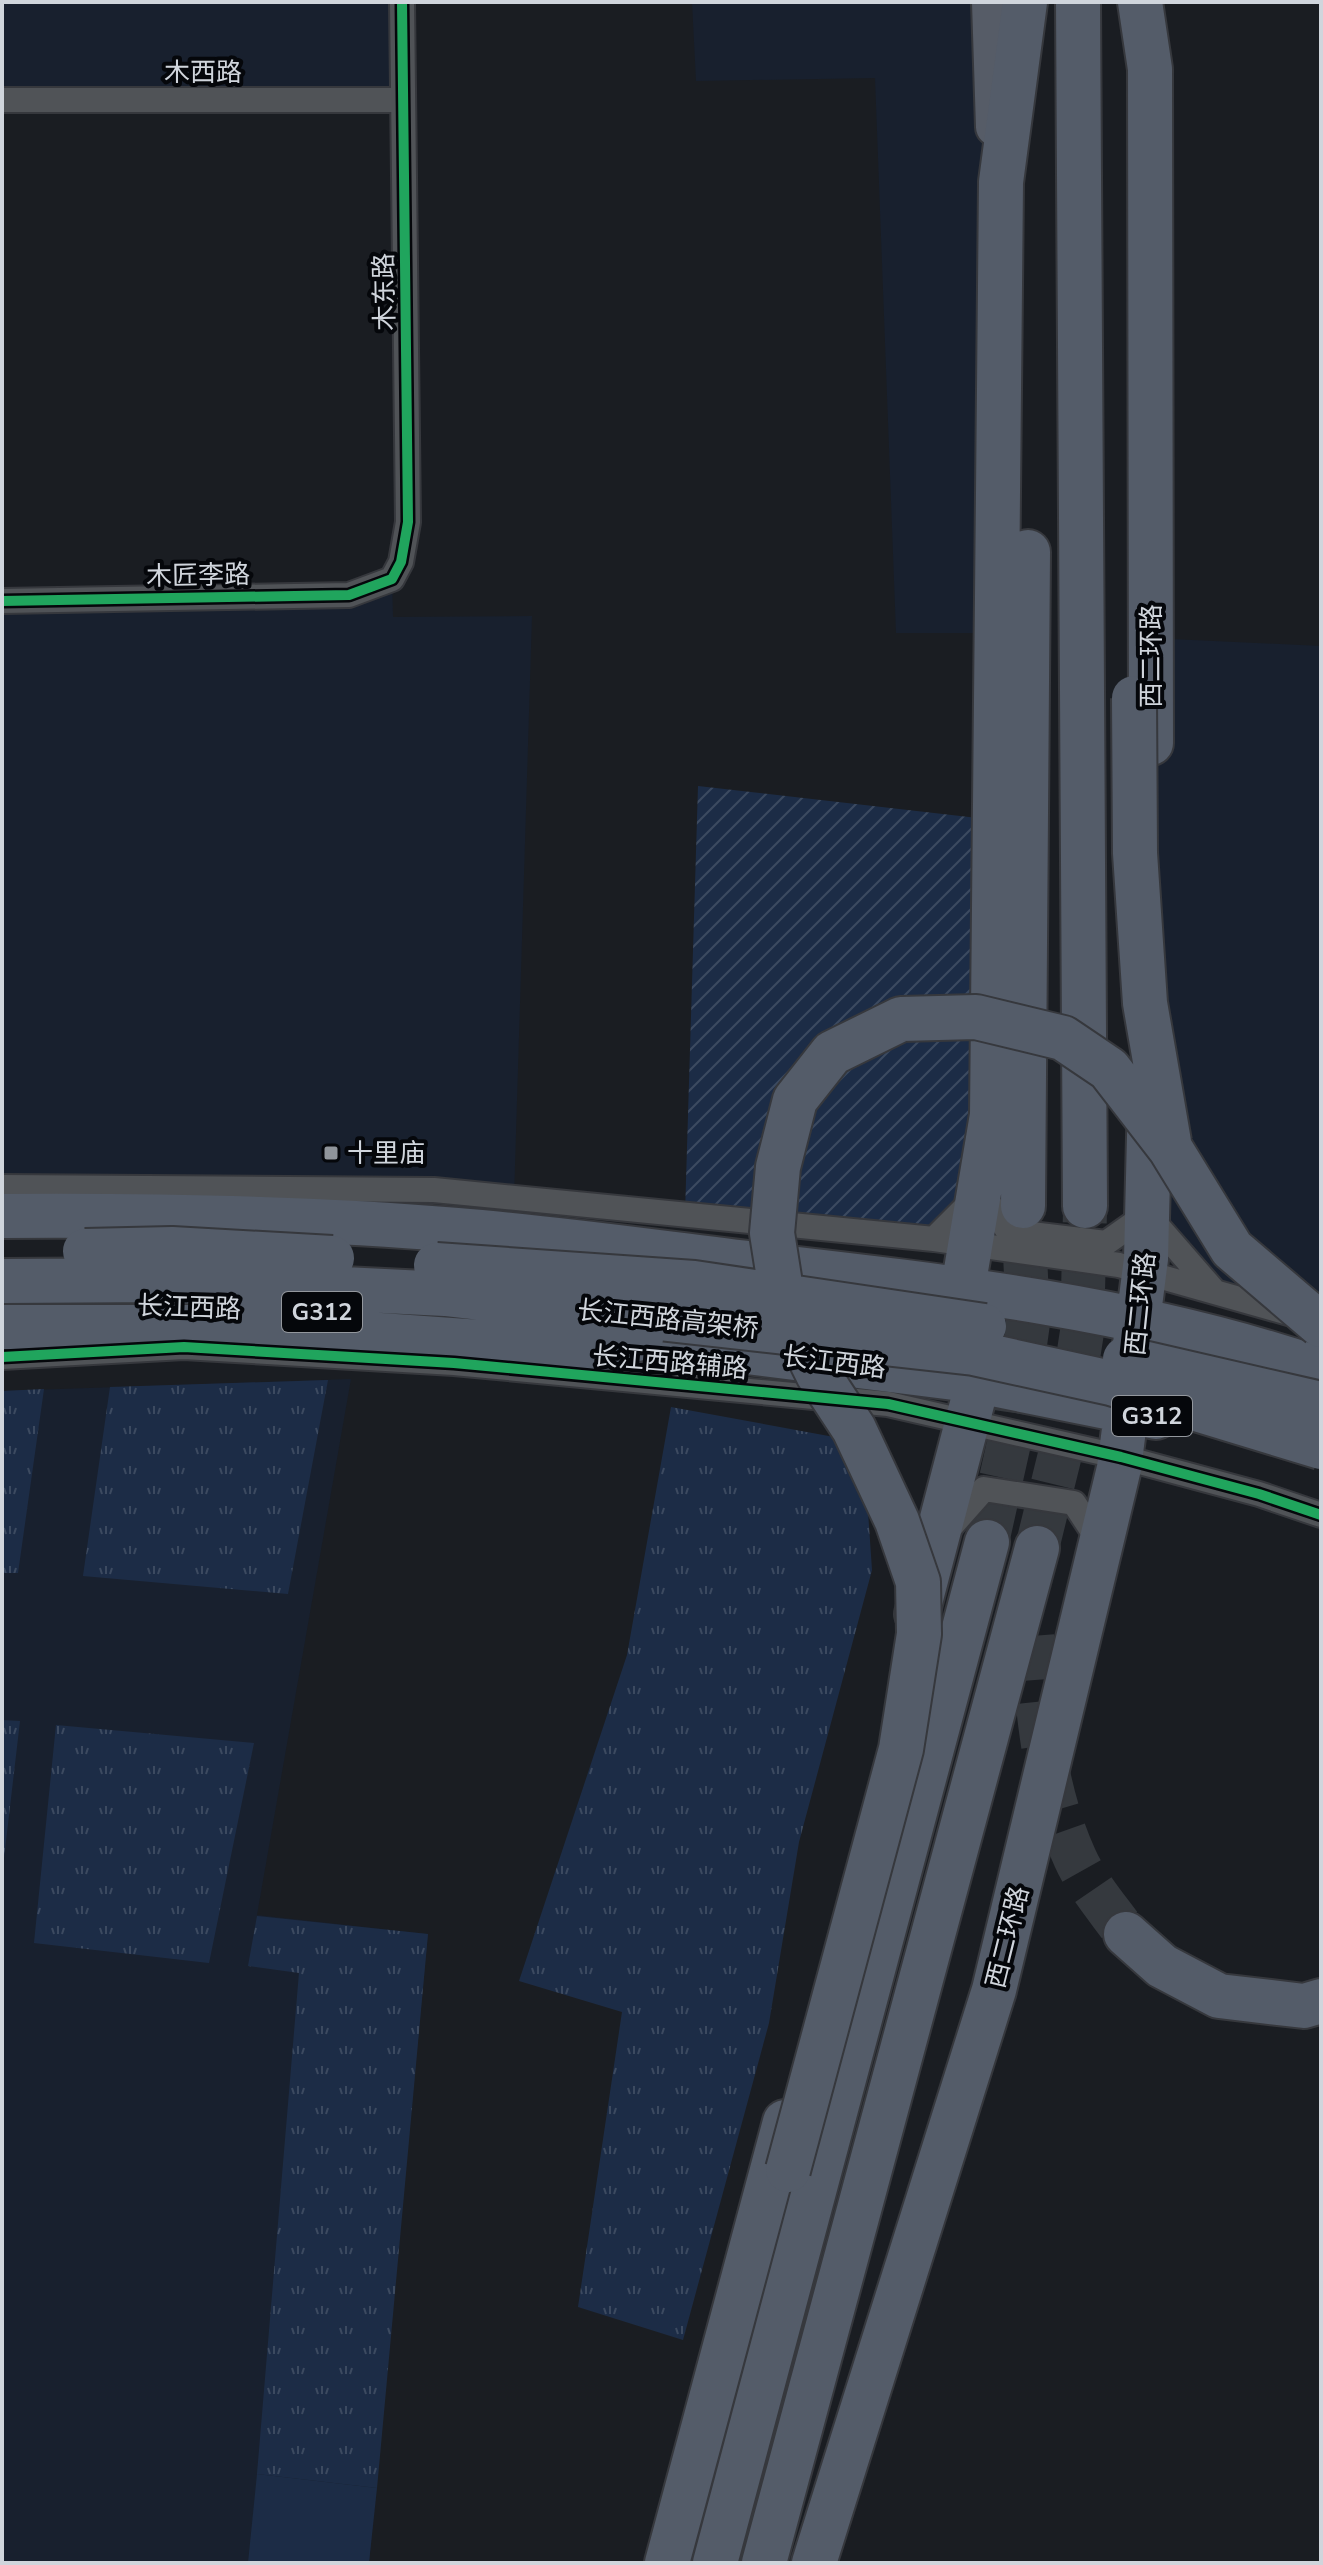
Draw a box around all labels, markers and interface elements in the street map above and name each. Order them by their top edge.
street label: 木西路 [164,55,242,90]
street label: 木东路 [366,253,403,331]
street label: 木匠李路 [146,557,250,594]
street label: 西二环路 [1134,604,1169,708]
place label: 十里庙 [347,1136,425,1171]
marker: 十里庙 [322,1144,340,1162]
street label: 西二环路 [1118,1251,1163,1358]
street label: 长江西路 [136,1288,242,1327]
road number: G312 [282,1292,362,1332]
street label: 长江西路高架桥 [576,1293,760,1346]
street label: 长江西路辅路 [591,1338,749,1387]
street label: 长江西路 [780,1339,888,1386]
road number: G312 [1112,1396,1192,1436]
street label: 西二环路 [978,1882,1037,1992]

